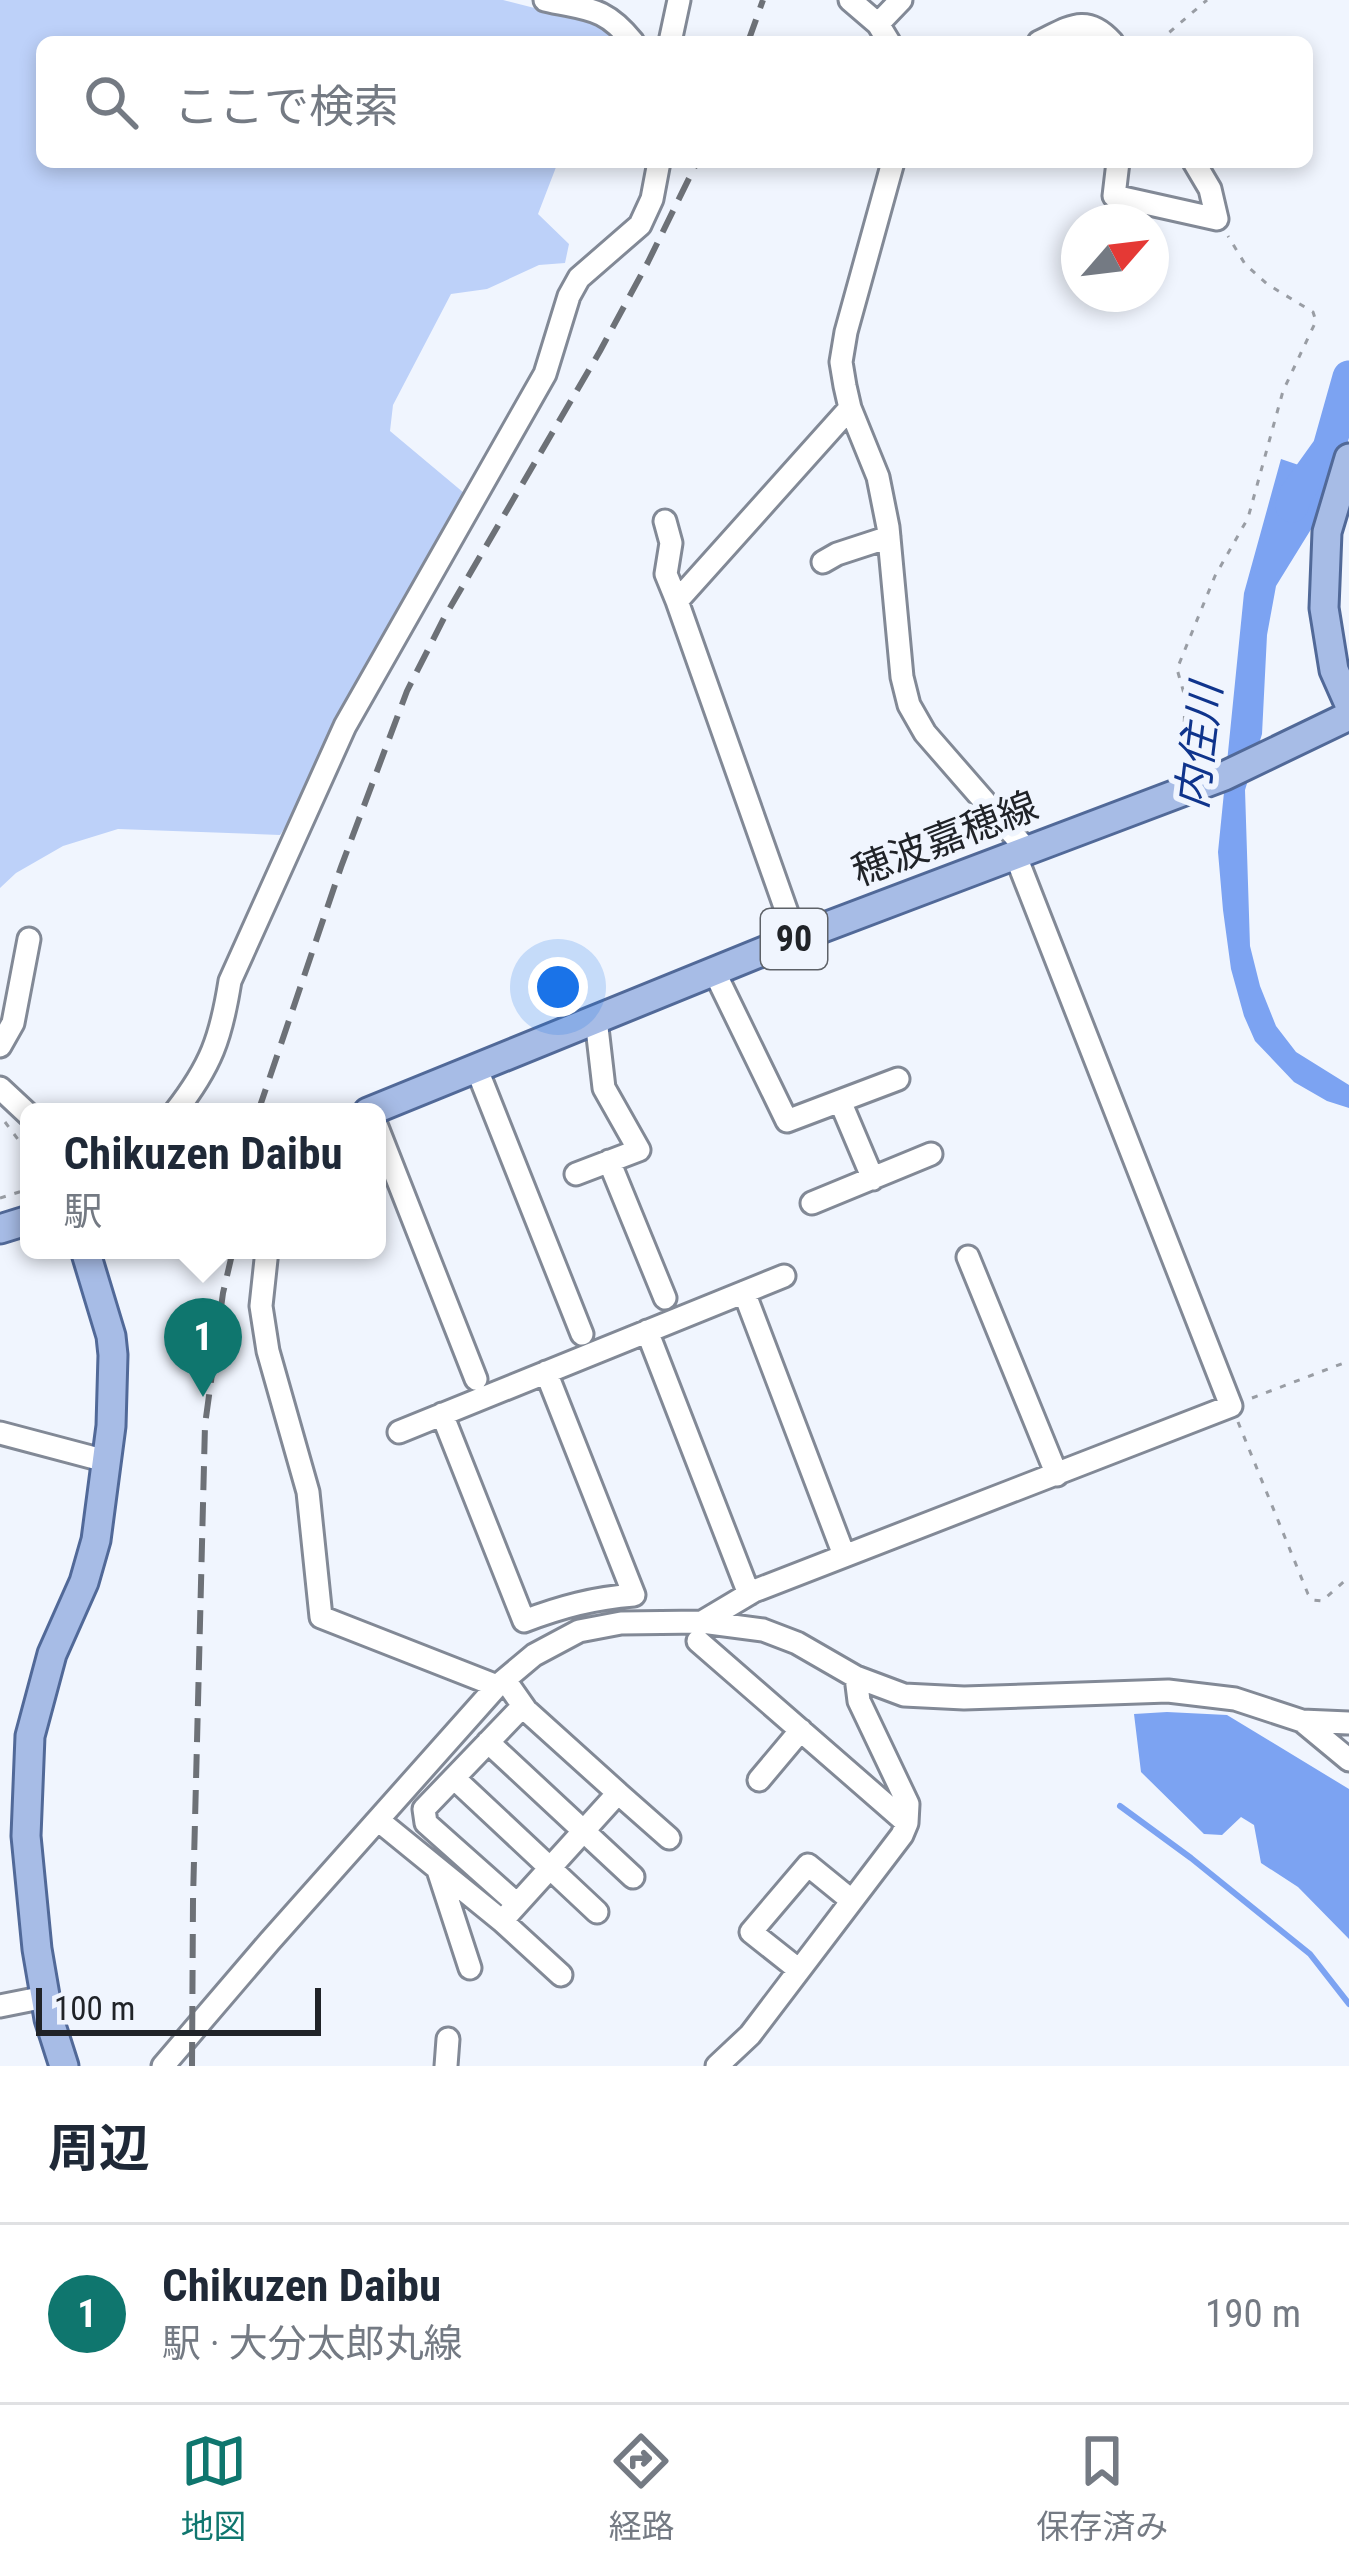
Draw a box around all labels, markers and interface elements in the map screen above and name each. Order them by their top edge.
search box [36,36,1313,168]
icon: search [78,69,144,135]
text: ここで検索 [174,80,399,133]
north arrow [1061,204,1169,312]
water label: 内住川 [1167,677,1231,812]
street label: 穂波嘉穂線 [846,783,1044,895]
road number: 90 [761,909,827,969]
your location [528,957,588,1017]
popup [20,1103,386,1259]
text: Chikuzen Daibu [63,1127,343,1180]
text: 駅 [63,1189,102,1235]
pin: 1 [164,1298,242,1397]
scale bar [36,1982,321,2035]
text: 100 m [54,1989,135,2028]
text: 周辺 [48,2119,150,2178]
text: Chikuzen Daibu [162,2259,441,2312]
text: 1 [77,2291,97,2337]
text: 190 m [1205,2291,1301,2337]
text: 駅 · 大分太郎丸線 [162,2321,462,2367]
tab: 地図 [181,2428,247,2548]
tab: 経路 [608,2428,674,2548]
tab: 保存済み [1036,2428,1168,2548]

